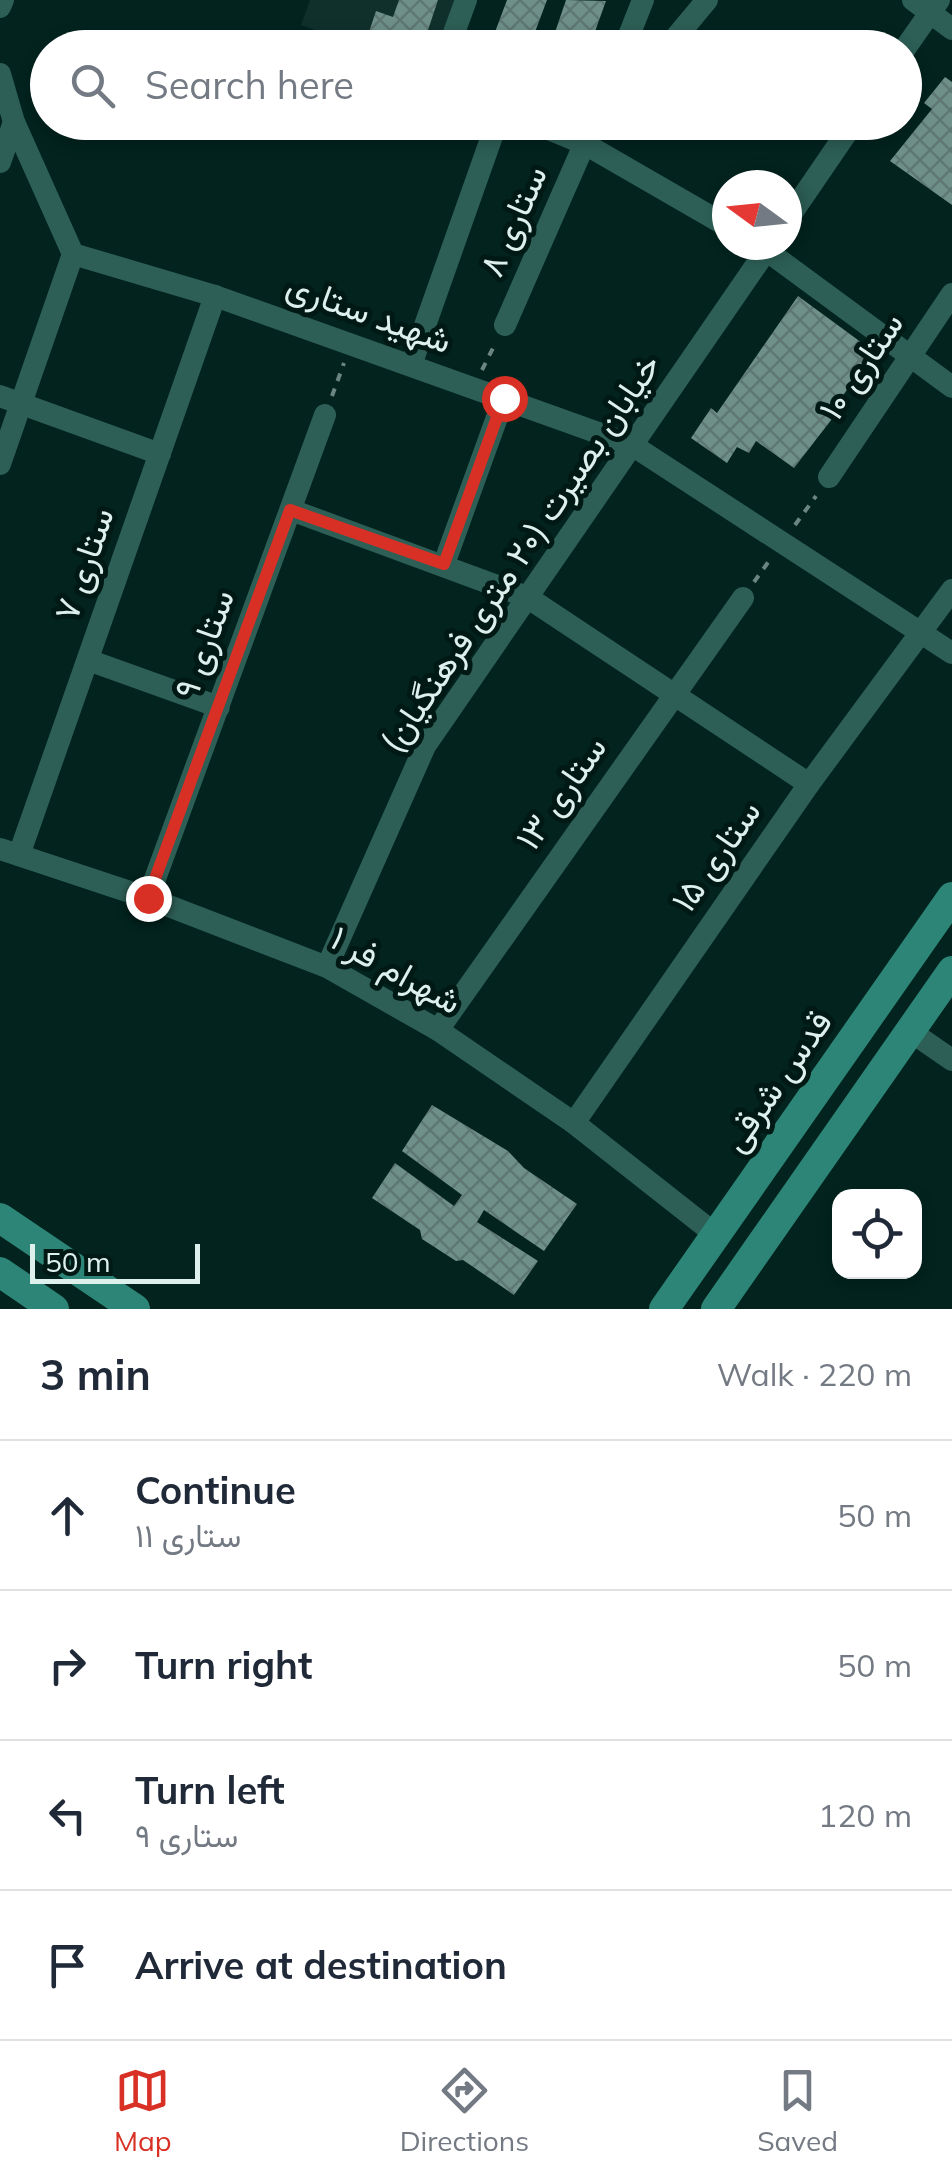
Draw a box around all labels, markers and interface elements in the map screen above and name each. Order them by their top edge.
search box [30,30,922,140]
icon: search [65,58,120,113]
text: Search here [145,61,354,109]
street label: ستاری ۸ [468,158,557,283]
north arrow [712,170,802,260]
street label: شهید ستاری [281,262,458,363]
street label: ستاری ۱۰ [808,303,913,428]
street label: خیابان بصیرت (۲۰ متری فرهنگیان) [369,345,670,761]
route start [482,376,528,422]
street label: ستاری ۷ [43,501,124,626]
street label: ستاری ۹ [163,583,244,705]
street label: ستاری ۱۳ [505,727,616,859]
street label: ستاری ۱۵ [661,791,770,921]
route end [126,876,172,922]
street label: شهرام فر ۱ [322,915,470,1025]
street label: قدس شرقی [712,1001,842,1160]
map controls [832,1189,922,1279]
button: locate [832,1189,922,1279]
scale bar [30,1239,200,1284]
text: 50 m [45,1244,111,1279]
text: 3 min [40,1348,151,1401]
text: Walk · 220 m [717,1354,912,1394]
text: Continue [135,1466,296,1514]
icon: ahead [40,1488,95,1543]
text: 50 m [837,1495,912,1535]
text: ستاری ۱۱ [135,1515,241,1555]
icon: right [40,1638,95,1693]
text: Turn right [135,1641,312,1689]
text: 50 m [837,1645,912,1685]
text: Turn left [135,1766,285,1814]
icon: left [40,1788,95,1843]
text: 120 m [818,1795,912,1835]
text: ستاری ۹ [135,1815,238,1855]
icon: arrive [40,1938,95,1993]
text: Arrive at destination [135,1941,507,1989]
tab: Map [114,2063,172,2158]
tab: Directions [400,2063,529,2158]
tab: Saved [757,2063,838,2158]

